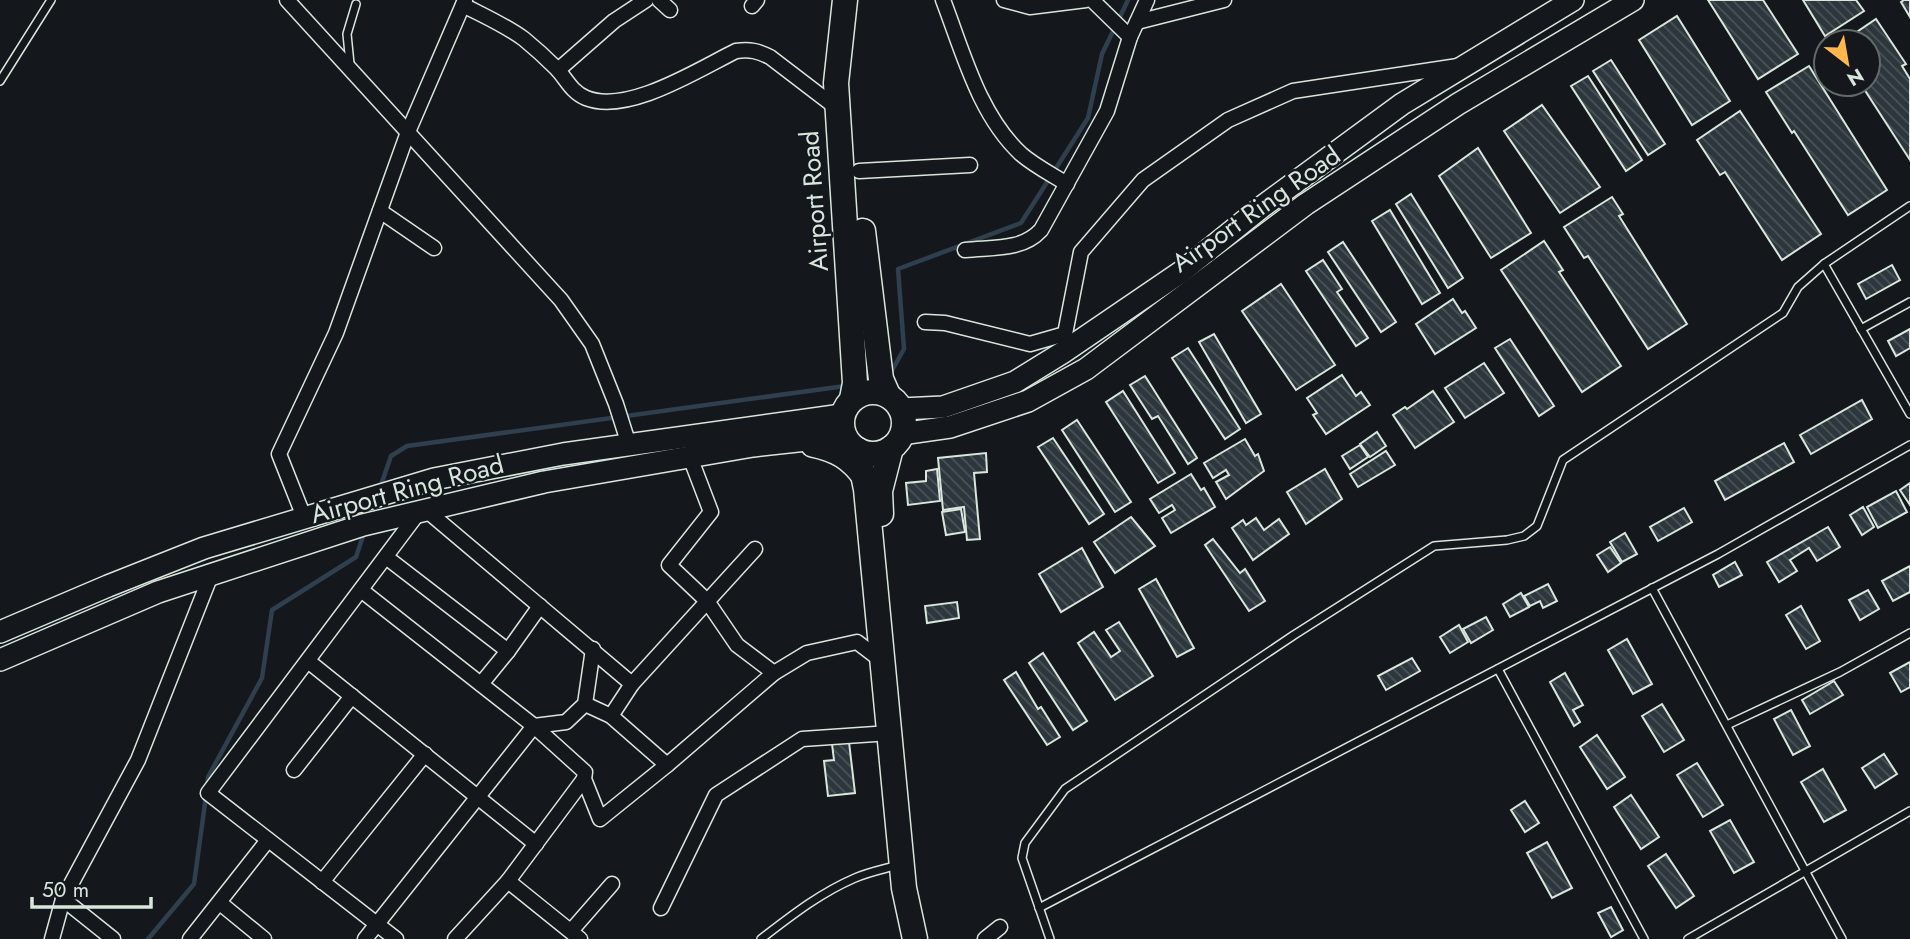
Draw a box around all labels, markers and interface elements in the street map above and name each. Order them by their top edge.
north arrow [1812,28,1882,98]
text: N [1842,62,1869,93]
street label: Airport Road [790,129,838,273]
street label: Airport Ring Road [1164,137,1348,281]
street label: Airport Ring Road [306,445,508,533]
scale bar [32,866,150,910]
text: 50 m [42,875,89,905]

